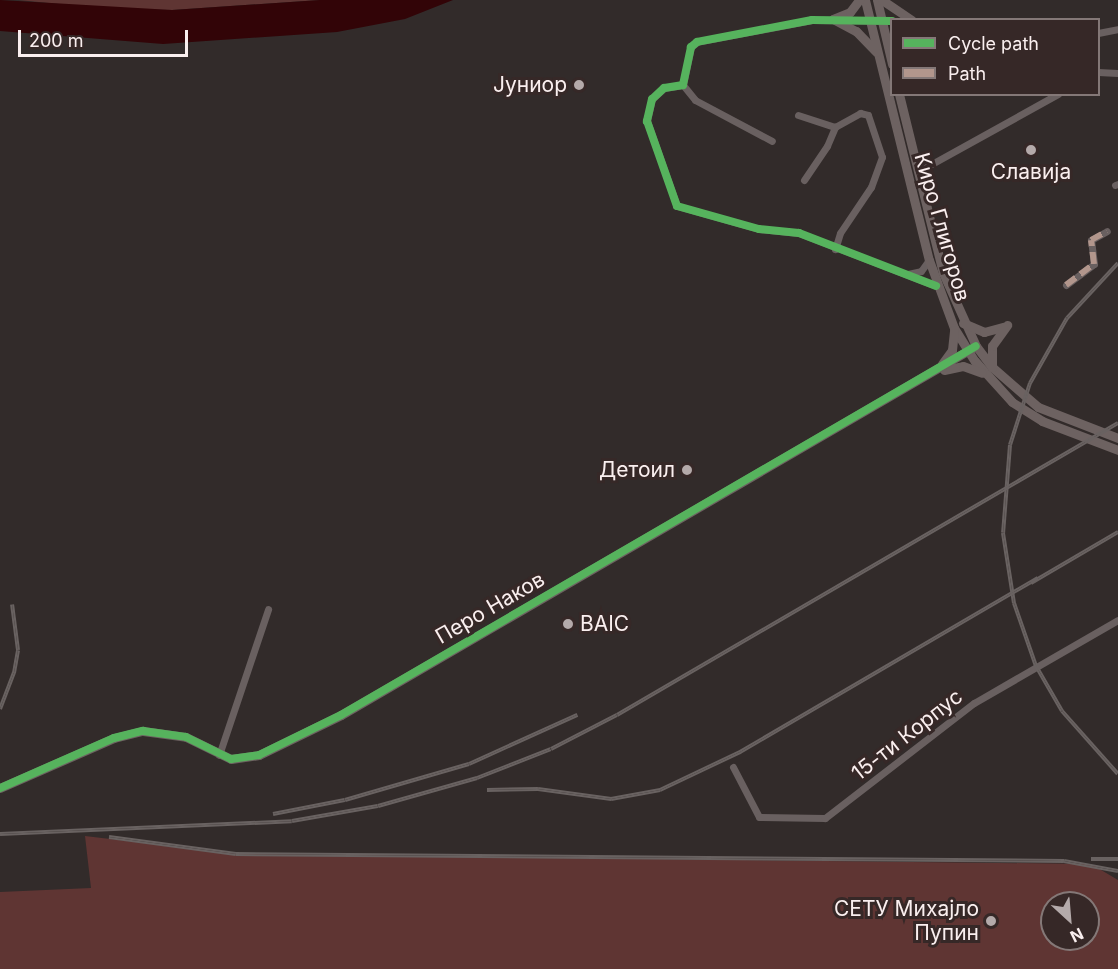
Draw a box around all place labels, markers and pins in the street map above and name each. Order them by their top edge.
place label: Јуниор [493,72,567,98]
marker: Јуниор [572,78,586,92]
marker: Славија [1024,143,1038,157]
place label: Славија [991,159,1071,185]
place label: Детоил [599,457,675,483]
marker: Детоил [680,463,694,477]
place label: BAIC [580,611,629,637]
marker: BAIC [561,617,575,631]
place label: СЕТУ Михајло Пупин [834,896,979,946]
marker: СЕТУ Михајло Пупин [984,914,998,928]

